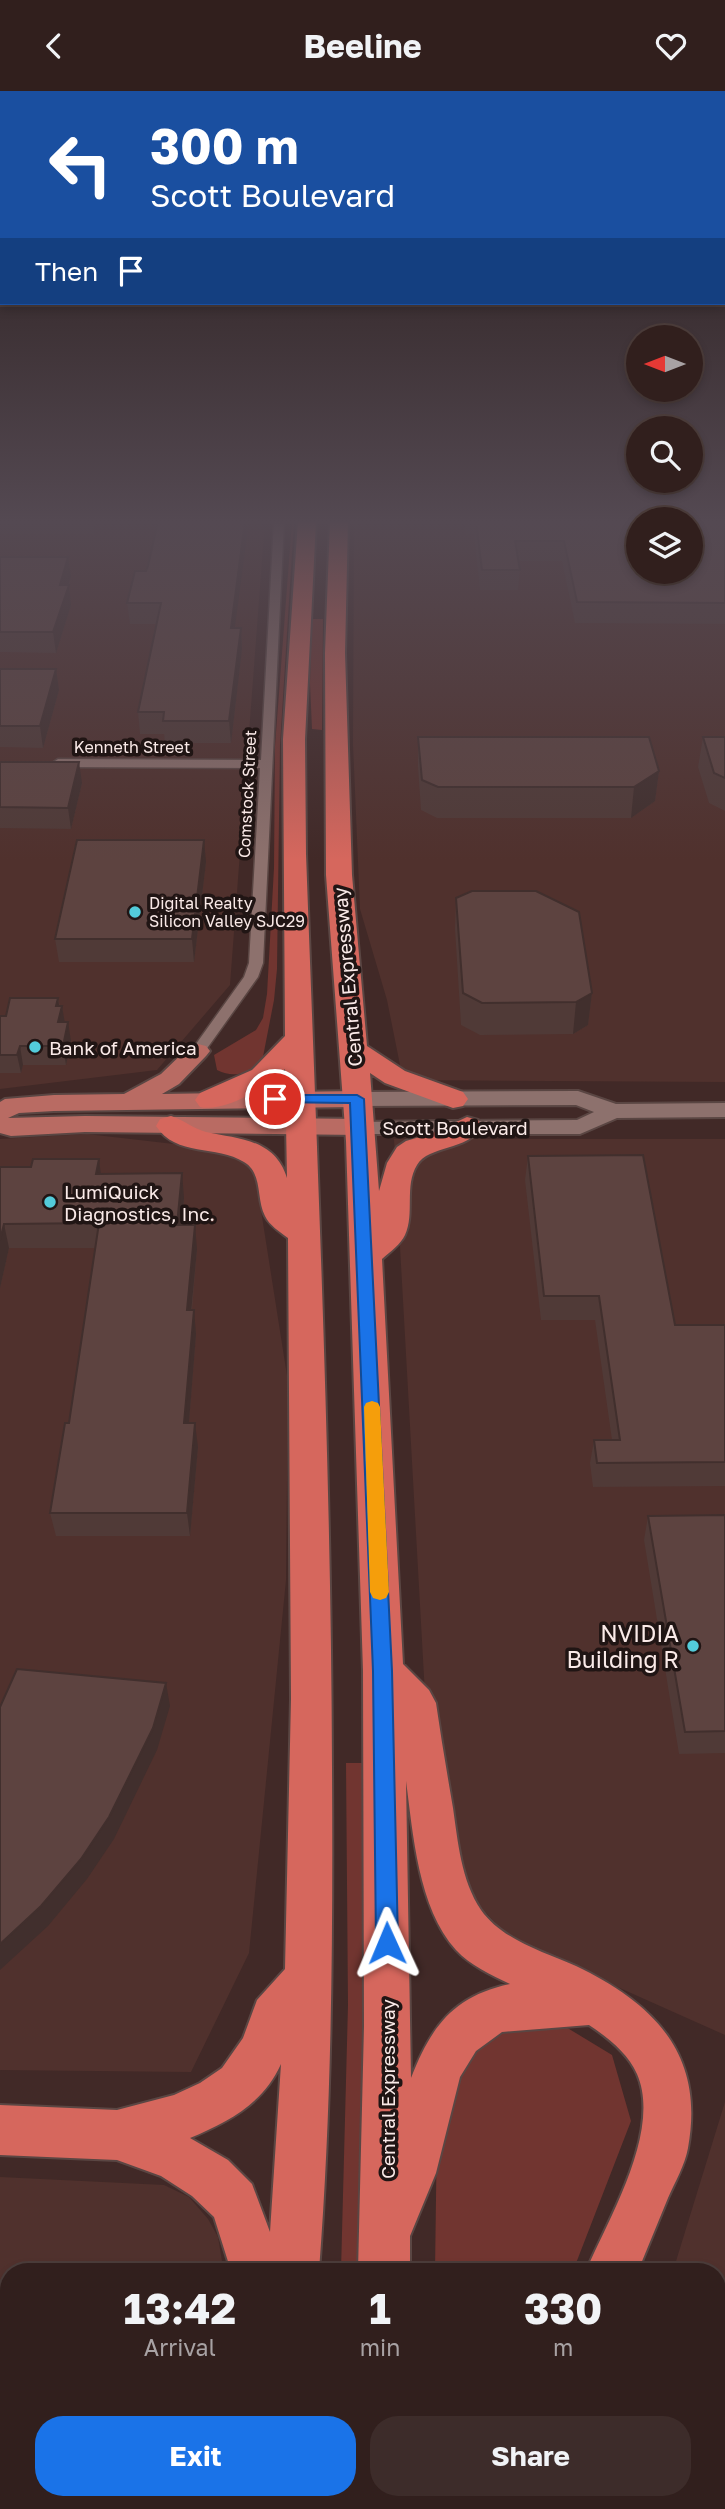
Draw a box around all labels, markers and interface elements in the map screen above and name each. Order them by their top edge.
icon: back [35,27,73,65]
text: Beeline [303,27,422,65]
icon: heart [652,27,690,65]
text: 300 m [150,116,299,175]
icon: left [35,119,126,210]
text: Scott Boulevard [150,176,395,214]
icon: arrive [112,252,150,290]
text: Then [35,256,98,287]
north arrow [626,325,704,403]
map controls [626,325,703,584]
button: search [626,416,703,493]
button: layers [626,507,703,584]
street label: Comstock Street [234,729,260,859]
street label: Kenneth Street [74,737,190,757]
street label: Central Expressway [328,886,366,1068]
place label: Digital Realty Silicon Valley SJC29 [149,893,305,931]
marker: Digital Realty Silicon Valley SJC29 [127,904,143,920]
place label: Bank of America [49,1036,197,1059]
marker: Bank of America [27,1039,43,1055]
pin [245,1069,305,1129]
icon: arrive [256,1080,294,1118]
street label: Scott Boulevard [382,1116,528,1139]
place label: LumiQuick Diagnostics, Inc. [64,1180,215,1225]
marker: LumiQuick Diagnostics, Inc. [42,1194,58,1210]
place label: NVIDIA Building R [566,1619,679,1673]
marker: NVIDIA Building R [685,1638,701,1654]
position arrow [350,1906,424,1980]
street label: Central Expressway [376,1999,399,2179]
text: 13:42 [124,2283,236,2333]
text: 1 [369,2283,391,2333]
text: 330 [524,2283,602,2333]
text: Arrival [144,2333,216,2361]
text: min [360,2333,400,2361]
text: m [553,2333,573,2361]
button: Exit [35,2416,356,2496]
button: Share [370,2416,691,2496]

